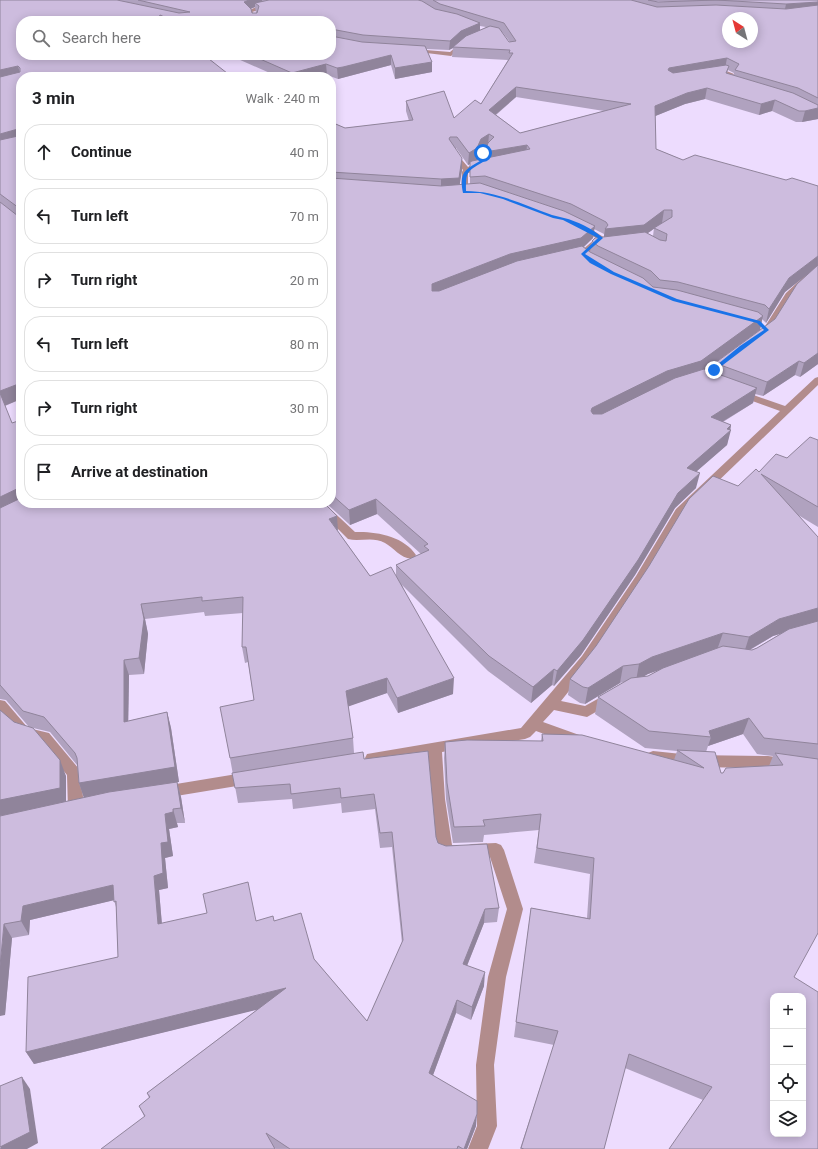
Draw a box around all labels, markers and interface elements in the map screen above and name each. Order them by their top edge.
north arrow [722,12,758,48]
search box [16,16,336,60]
icon: search [30,27,52,49]
text: Search here [62,29,141,47]
text: 3 min [32,88,75,108]
text: Walk · 240 m [245,91,320,106]
icon: ahead [33,141,55,163]
text: Continue [71,143,132,161]
route start [474,144,492,162]
text: 40 m [290,145,319,160]
icon: left [33,205,55,227]
text: Turn left [71,207,128,225]
text: 70 m [290,209,319,224]
icon: right [33,269,55,291]
text: Turn right [71,271,137,289]
text: 20 m [290,273,319,288]
icon: left [33,333,55,355]
text: Turn left [71,335,128,353]
text: 80 m [290,337,319,352]
route end [705,361,723,379]
icon: right [33,397,55,419]
text: Turn right [71,399,137,417]
text: 30 m [290,401,319,416]
icon: arrive [33,461,55,483]
text: Arrive at destination [71,463,208,481]
map controls [770,993,806,1137]
button: + [770,993,806,1029]
button: − [770,1029,806,1065]
button: locate [770,1065,806,1101]
button: layers [770,1101,806,1137]

